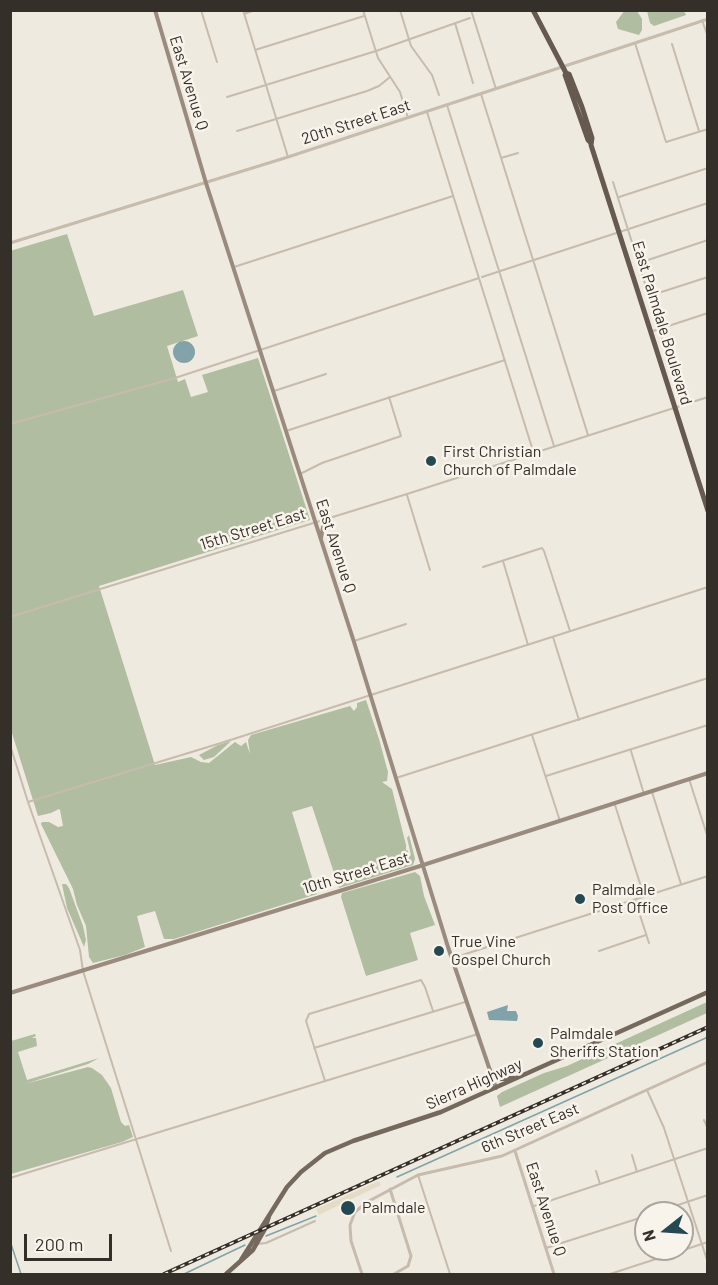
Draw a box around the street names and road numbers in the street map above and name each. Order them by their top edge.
street label: East Avenue Q [166,33,212,133]
street label: 20th Street East [299,95,413,149]
street label: East Palmdale Boulevard [628,239,696,407]
street label: East Avenue Q [312,497,360,595]
street label: 15th Street East [198,504,308,554]
street label: 10th Street East [300,848,412,898]
street label: Sierra Highway [423,1054,525,1114]
street label: 6th Street East [478,1099,582,1157]
street label: East Avenue Q [522,1160,570,1258]

